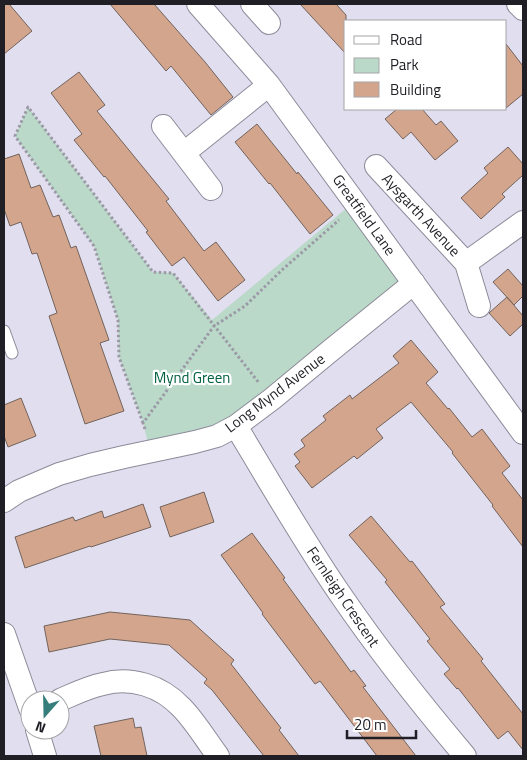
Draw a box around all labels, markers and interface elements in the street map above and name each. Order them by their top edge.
legend [344,20,507,110]
text: Road [390,28,422,51]
text: Park [390,53,419,76]
text: Building [390,78,441,101]
street label: Aysgarth Avenue [377,168,466,262]
street label: Greatfield Lane [327,169,402,260]
street label: Long Mynd Avenue [220,347,330,438]
park label: Mynd Green [154,366,230,389]
street label: Fernleigh Crescent [301,542,386,652]
north arrow [20,690,70,740]
scale bar [347,708,416,740]
text: 20 m [354,713,387,736]
text: N [32,716,49,739]

